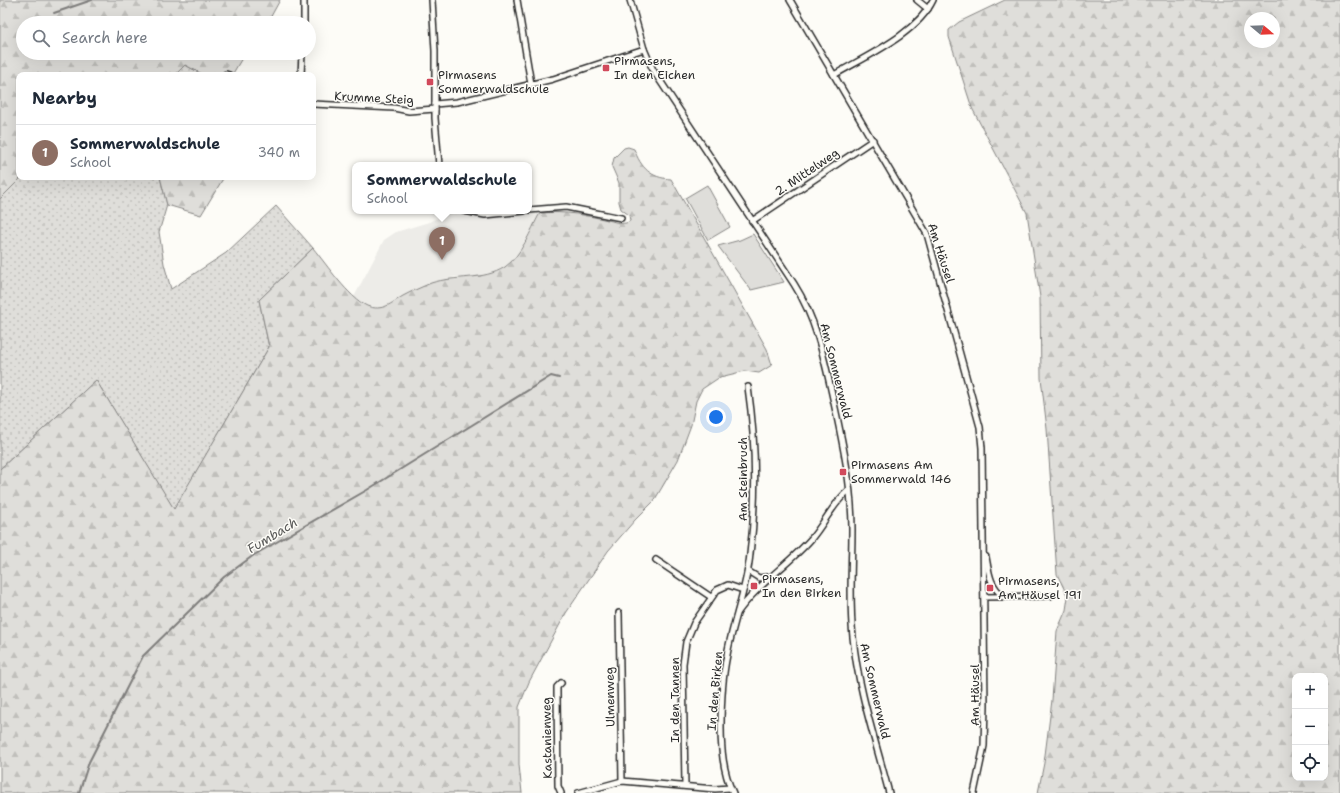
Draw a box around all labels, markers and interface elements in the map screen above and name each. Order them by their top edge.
north arrow [1244,12,1280,48]
search box [16,16,316,60]
icon: search [30,27,52,49]
text: Search here [62,28,148,48]
place label: Pirmasens, In den Eichen [614,53,695,83]
marker: Pirmasens, In den Eichen [601,63,611,73]
place label: Pirmasens Sommerwaldschule [438,67,550,97]
marker: Pirmasens Sommerwaldschule [425,77,435,87]
text: Nearby [32,87,97,109]
street label: Krumme Steig [334,88,414,108]
text: Sommerwaldschule [70,134,220,154]
text: 1 [42,144,48,161]
text: 340 m [258,144,300,161]
street label: 2. Mittelweg [772,145,842,199]
text: School [70,154,111,171]
popup [352,162,532,214]
text: Sommerwaldschule [367,170,517,190]
text: School [367,190,408,207]
street label: Am Häusel [924,221,958,285]
pin: 1 [429,227,455,260]
street label: Am Sommerwald [816,321,856,421]
your location [706,407,726,427]
street label: Am Steinbruch [735,437,751,521]
place label: Pirmasens Am Sommerwald 146 [851,457,951,487]
marker: Pirmasens Am Sommerwald 146 [838,467,848,477]
water label: Fumbach [244,514,301,557]
place label: Pirmasens, In den Birken [762,571,841,601]
place label: Pirmasens, Am Häusel 191 [998,573,1082,603]
marker: Pirmasens, In den Birken [749,581,759,591]
marker: Pirmasens, Am Häusel 191 [985,583,995,593]
street label: Am Sommerwald [856,641,894,741]
street label: In den Birken [704,651,726,731]
street label: In den Tannen [667,657,683,743]
street label: Am Häusel [967,664,983,726]
street label: Ulmenweg [601,667,619,727]
map controls [1292,673,1328,781]
button: + [1292,673,1328,709]
street label: Kastanienweg [538,697,556,779]
button: − [1292,709,1328,745]
button: locate [1292,745,1328,781]

